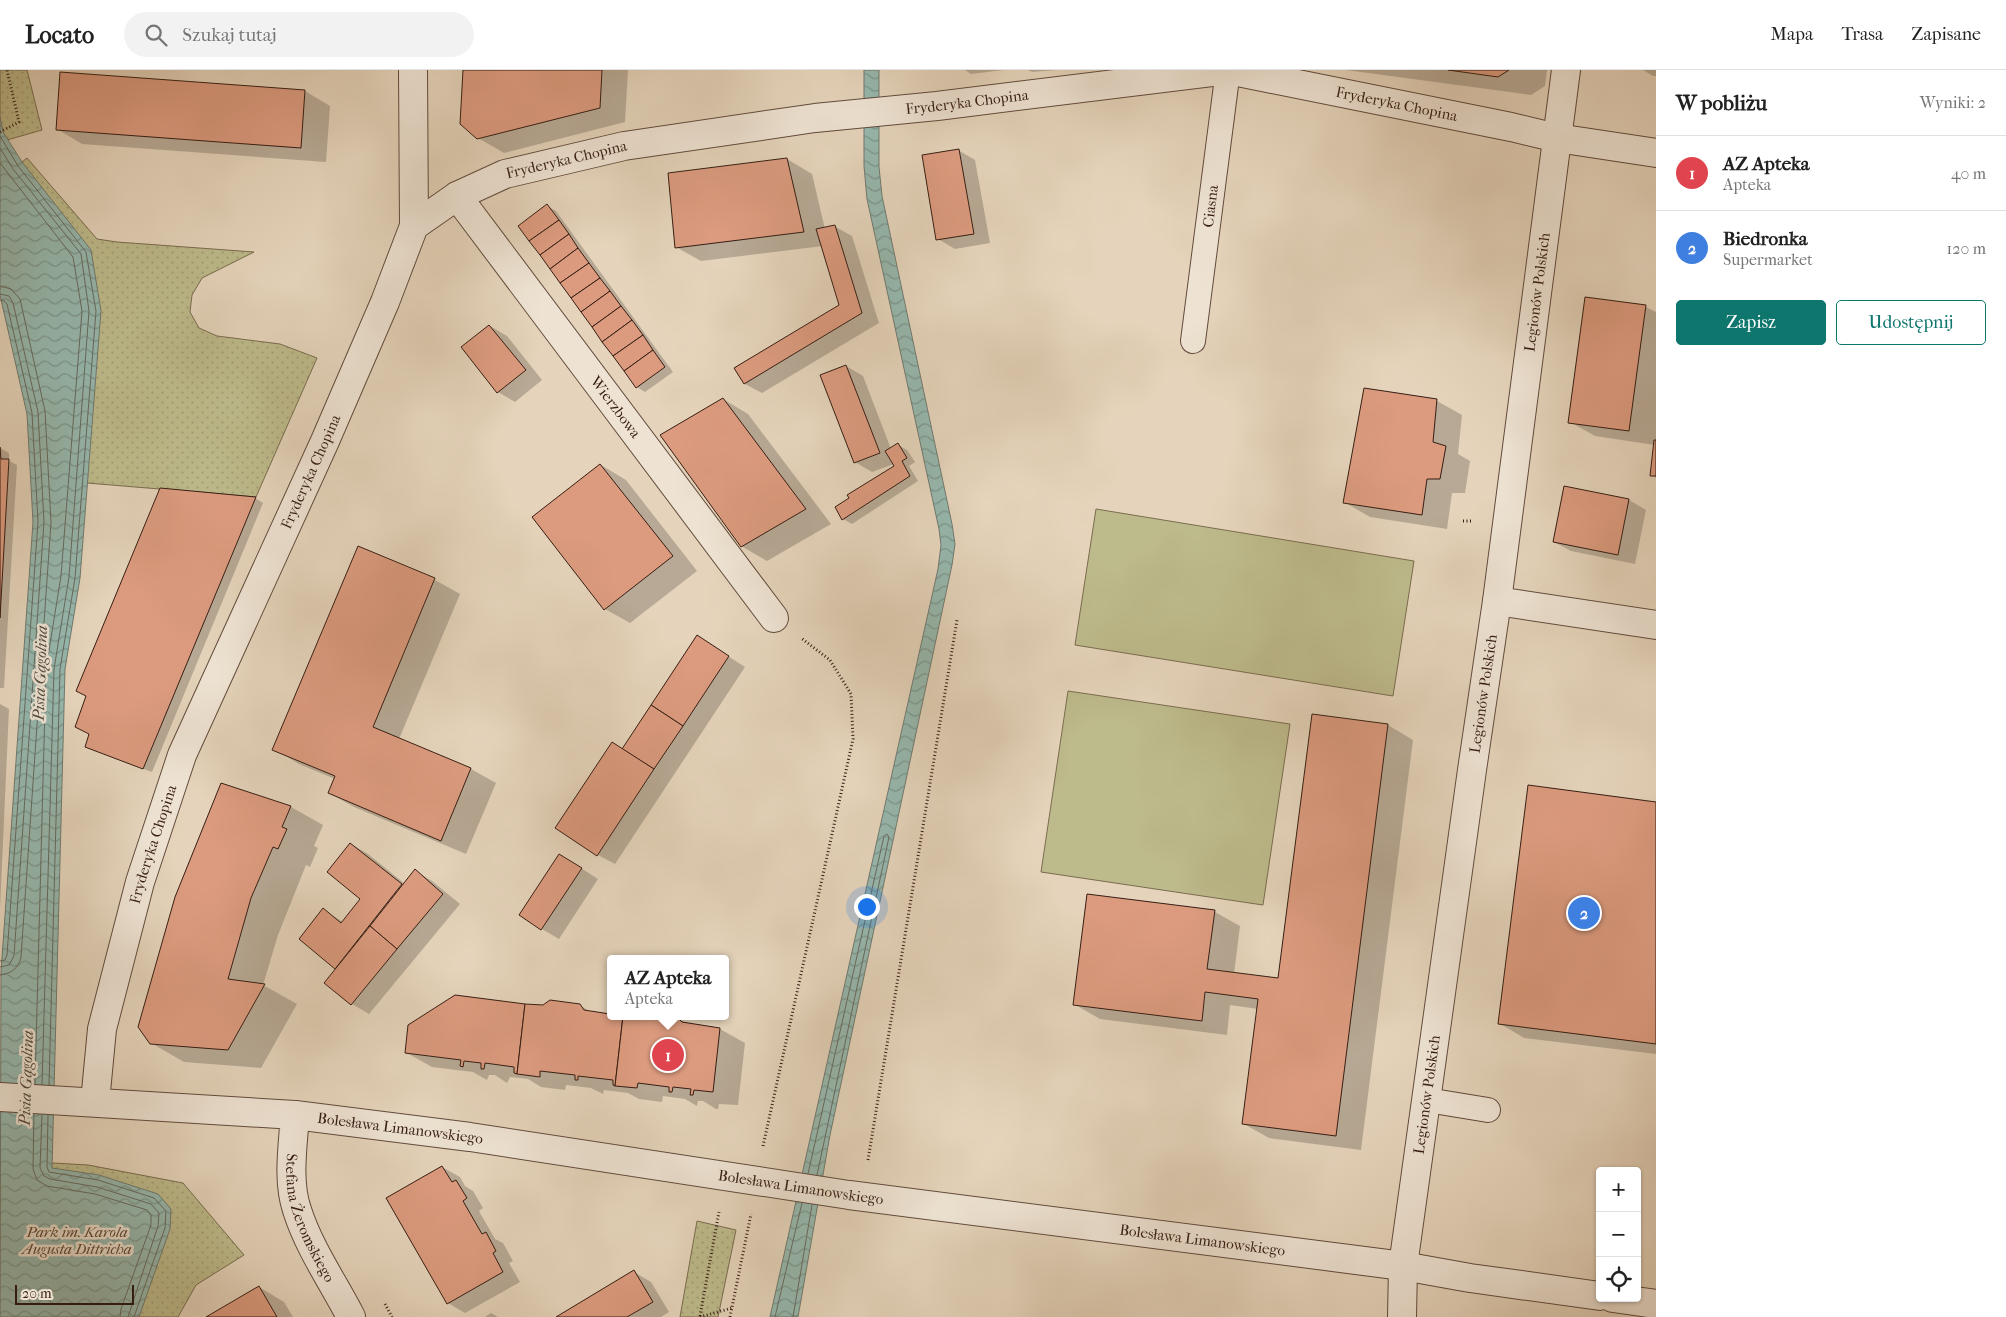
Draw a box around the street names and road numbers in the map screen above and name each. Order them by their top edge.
street label: Fryderyka Chopina [1334,83,1460,125]
street label: Fryderyka Chopina [905,86,1031,118]
street label: Fryderyka Chopina [504,136,630,183]
street label: Ciasna [1199,183,1222,228]
street label: Legionów Polskich [1520,231,1554,353]
street label: Wierzbowa [586,372,645,442]
street label: Fryderyka Chopina [277,411,345,532]
street label: Legionów Polskich [1466,632,1501,754]
street label: Fryderyka Chopina [126,782,181,906]
street label: Legionów Polskich [1410,1034,1444,1155]
street label: Bolesława Limanowskiego [316,1109,485,1148]
street label: Stefana Żeromskiego [282,1153,339,1286]
street label: Bolesława Limanowskiego [717,1166,885,1208]
street label: Bolesława Limanowskiego [1118,1221,1287,1260]

